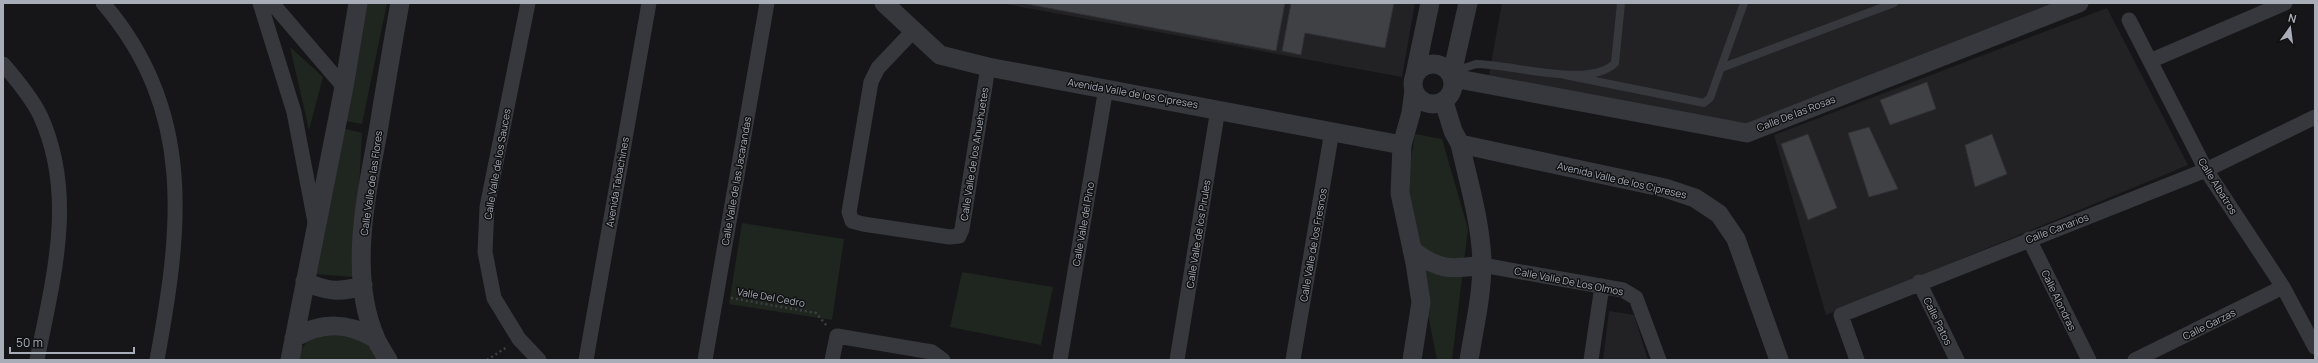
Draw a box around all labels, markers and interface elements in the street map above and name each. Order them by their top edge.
north arrow [2270,8,2310,48]
text: N [2287,10,2298,26]
street label: Avenida Valle de los Cipreses [1067,75,1199,111]
street label: Calle Valle de los Ahuehuetes [957,86,991,222]
street label: Calle De las Rosas [1755,92,1837,134]
street label: Calle Valle de los Sauces [480,108,514,220]
street label: Calle Valle de las Jacarandas [718,115,754,247]
street label: Calle Valle de las Flores [357,130,385,236]
street label: Avenida Tabachines [602,136,632,228]
street label: Calle Albatros [2195,155,2241,217]
street label: Avenida Valle de los Cipreses [1556,158,1688,202]
street label: Calle Valle de los Pirules [1183,179,1213,289]
street label: Calle Valle del Pino [1069,181,1097,267]
street label: Calle Valle de los Fresnos [1296,187,1330,303]
street label: Calle Canarios [2023,210,2091,246]
street label: Calle Valle De Los Olmos [1513,264,1625,298]
street label: Calle Alondras [2038,267,2080,333]
street label: Valle Del Cedro [736,284,806,310]
street label: Calle Patos [1920,295,1956,347]
street label: Calle Garzas [2180,305,2238,343]
scale bar [10,329,134,355]
text: 50 m [16,334,43,351]

